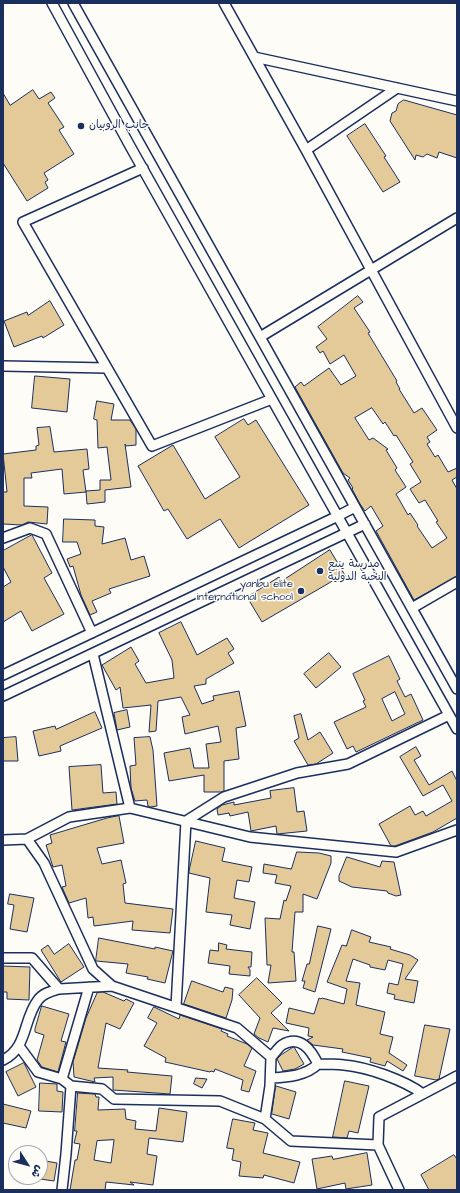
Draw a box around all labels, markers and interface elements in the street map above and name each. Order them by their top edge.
place label: جانب الروبيان [89,119,149,133]
marker: جانب الروبيان [76,121,86,131]
place label: مدرسة ينبع النخبة الدولية [328,558,387,584]
marker: مدرسة ينبع النخبة الدولية [315,566,325,576]
place label: yanbu elite international school [197,578,293,604]
marker: yanbu elite international school [296,586,306,596]
north arrow [8,1145,48,1185]
text: ش [28,1162,47,1181]

